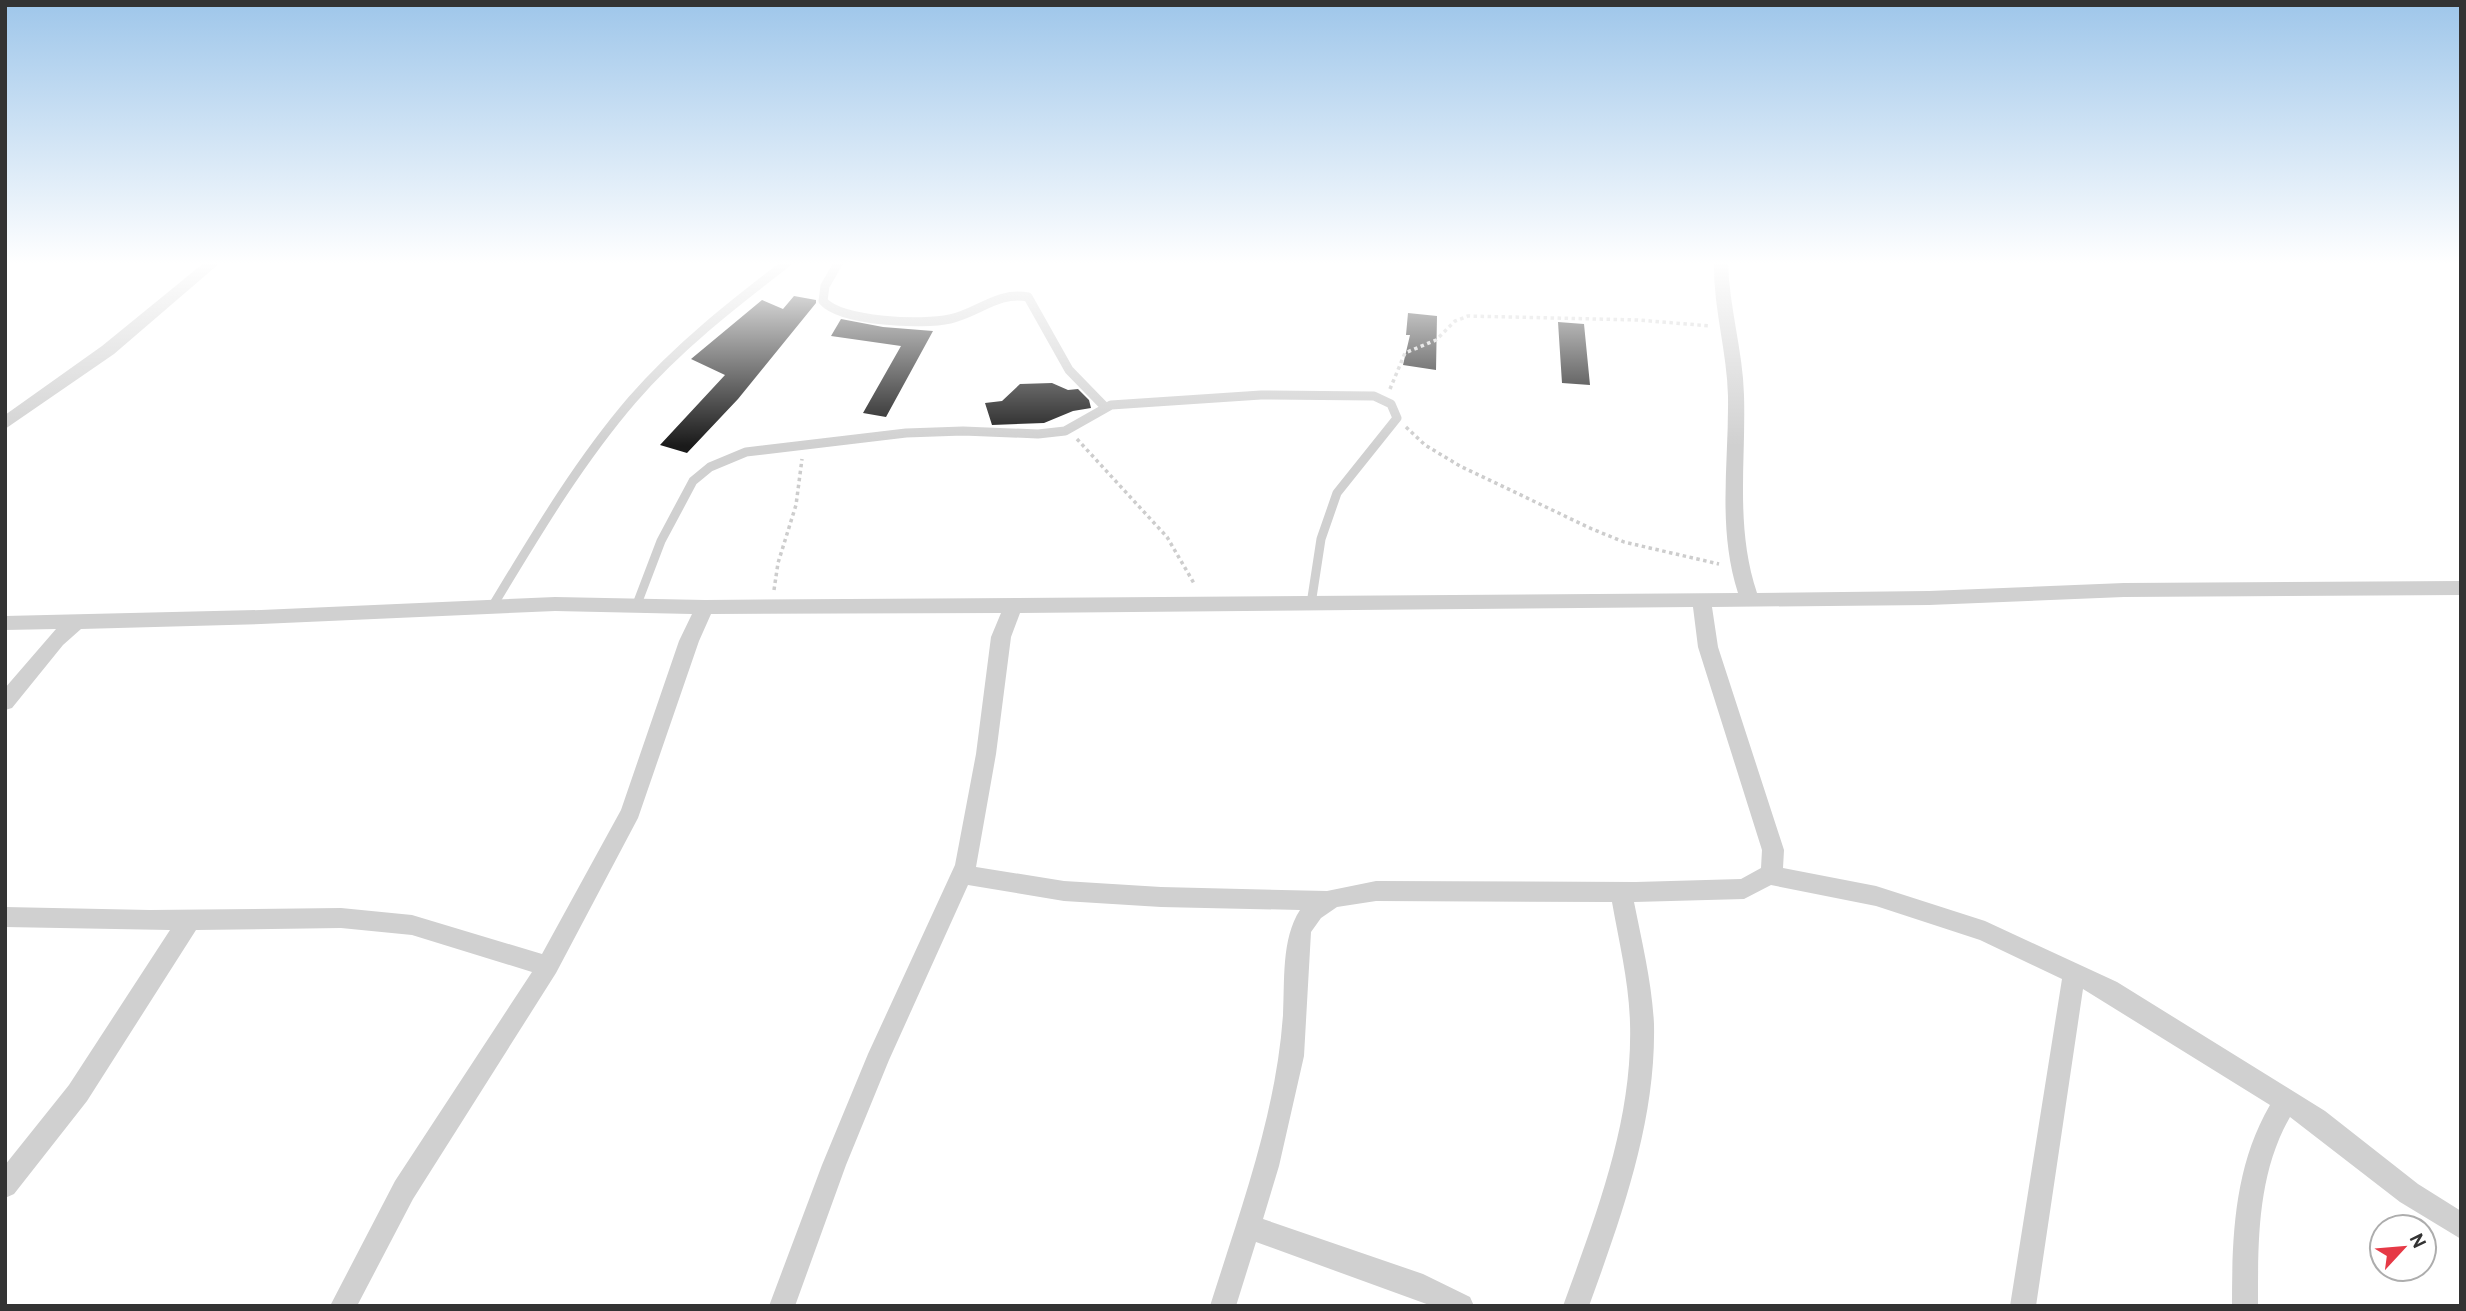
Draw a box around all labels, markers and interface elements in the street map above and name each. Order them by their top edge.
north arrow [2368,1213,2438,1283]
text: N [2403,1230,2430,1253]

